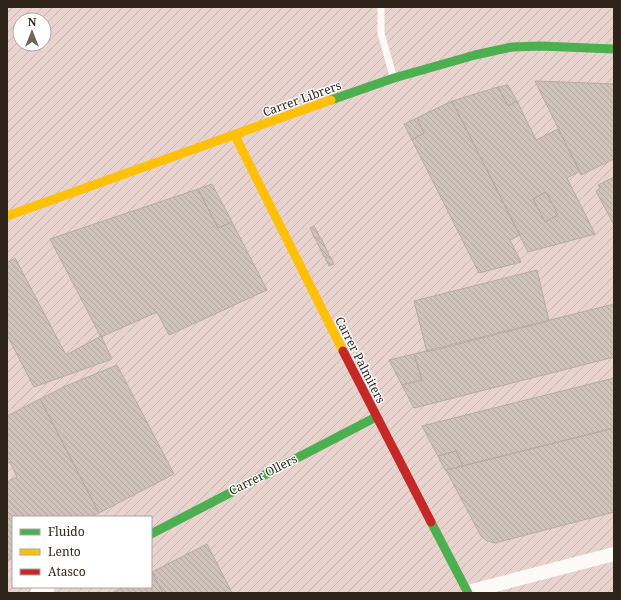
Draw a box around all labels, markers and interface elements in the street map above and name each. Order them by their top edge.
north arrow [12,12,52,52]
text: N [28,14,37,29]
street label: Carrer Librers [260,76,343,121]
street label: Carrer Palmiters [331,313,390,406]
street label: Carrer Ollers [226,450,300,499]
legend [12,516,152,588]
text: Fluido [48,523,85,540]
text: Lento [48,543,81,560]
text: Atasco [48,563,86,580]

